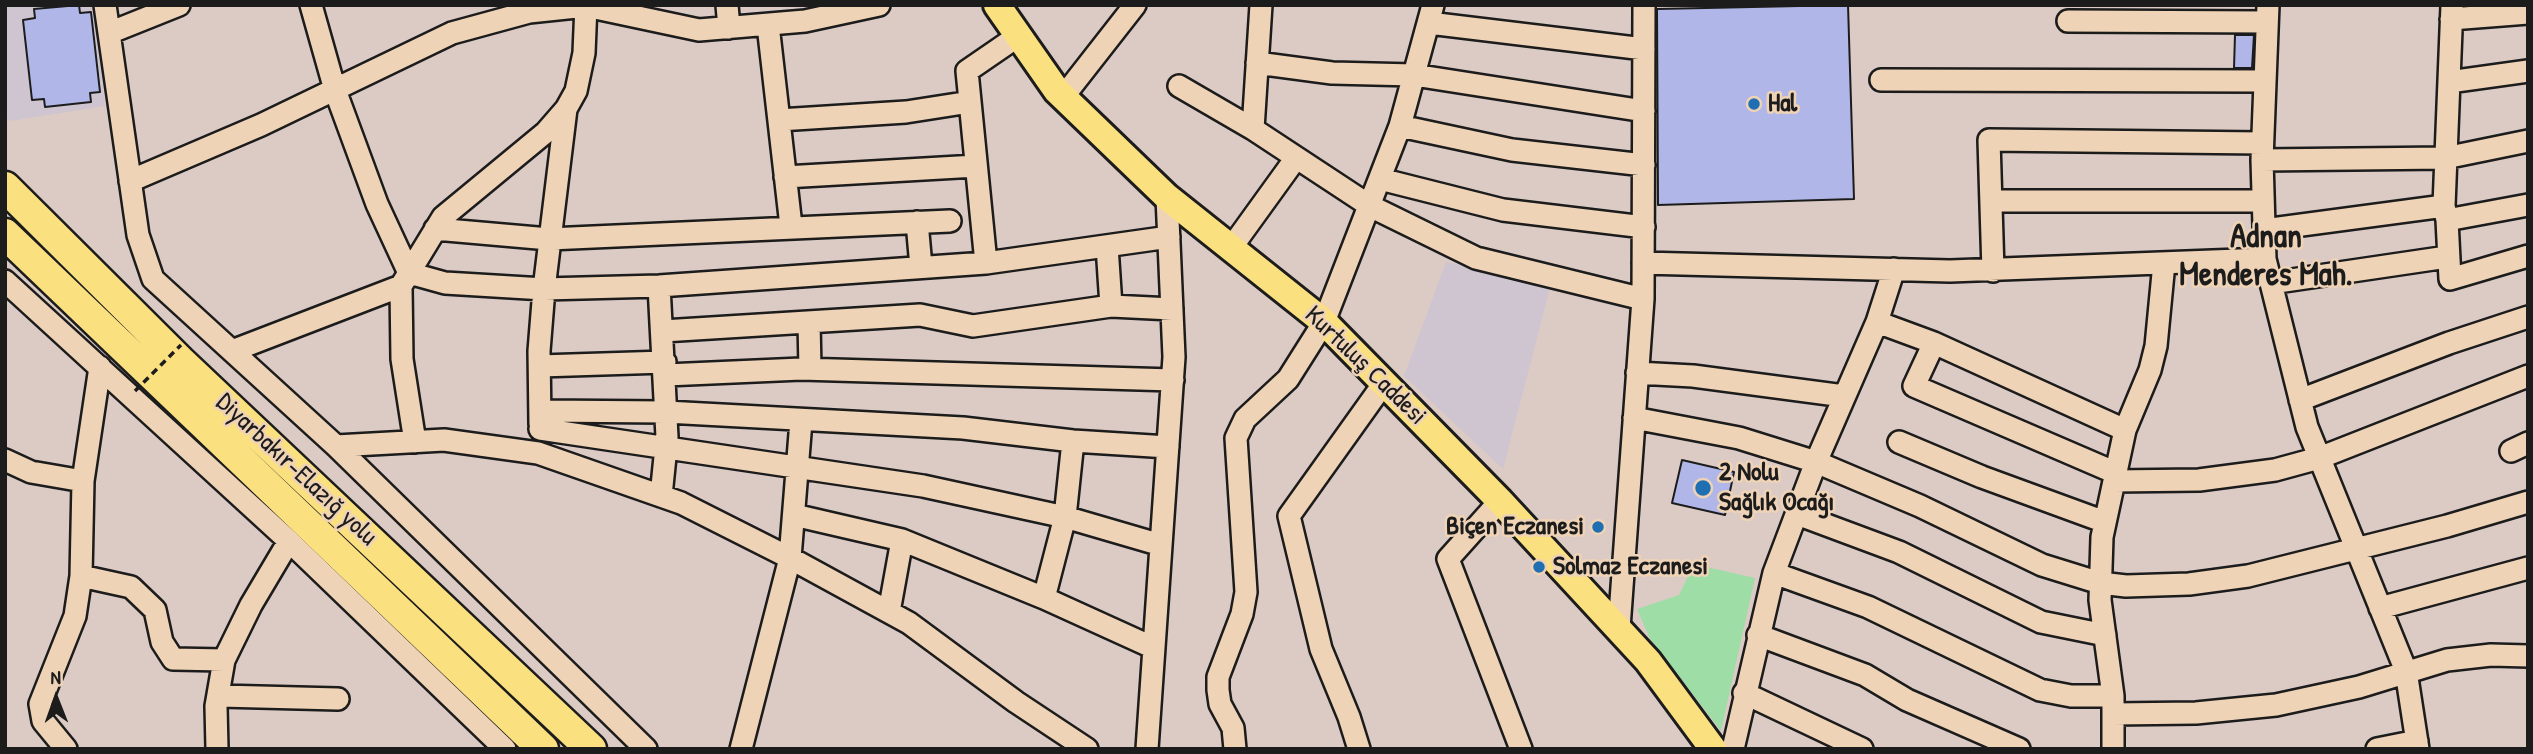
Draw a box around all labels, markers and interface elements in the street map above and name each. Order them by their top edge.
place label: Hal [1768,88,1797,120]
marker: Hal [1746,96,1762,112]
district label: Adnan Menderes Mah. [2179,218,2353,296]
street label: Kurtuluş Caddesi [1297,300,1433,432]
street label: Diyarbakır-Elazığ yolu [209,387,383,553]
place label: 2 Nolu Sağlık Ocağı [1719,457,1834,518]
marker: 2 Nolu Sağlık Ocağı [1693,478,1713,498]
place label: Biçen Eczanesi [1446,511,1584,543]
marker: Biçen Eczanesi [1590,519,1606,535]
place label: Solmaz Eczanesi [1553,551,1708,583]
marker: Solmaz Eczanesi [1531,559,1547,575]
north arrow [21,663,91,733]
text: N [50,664,61,690]

